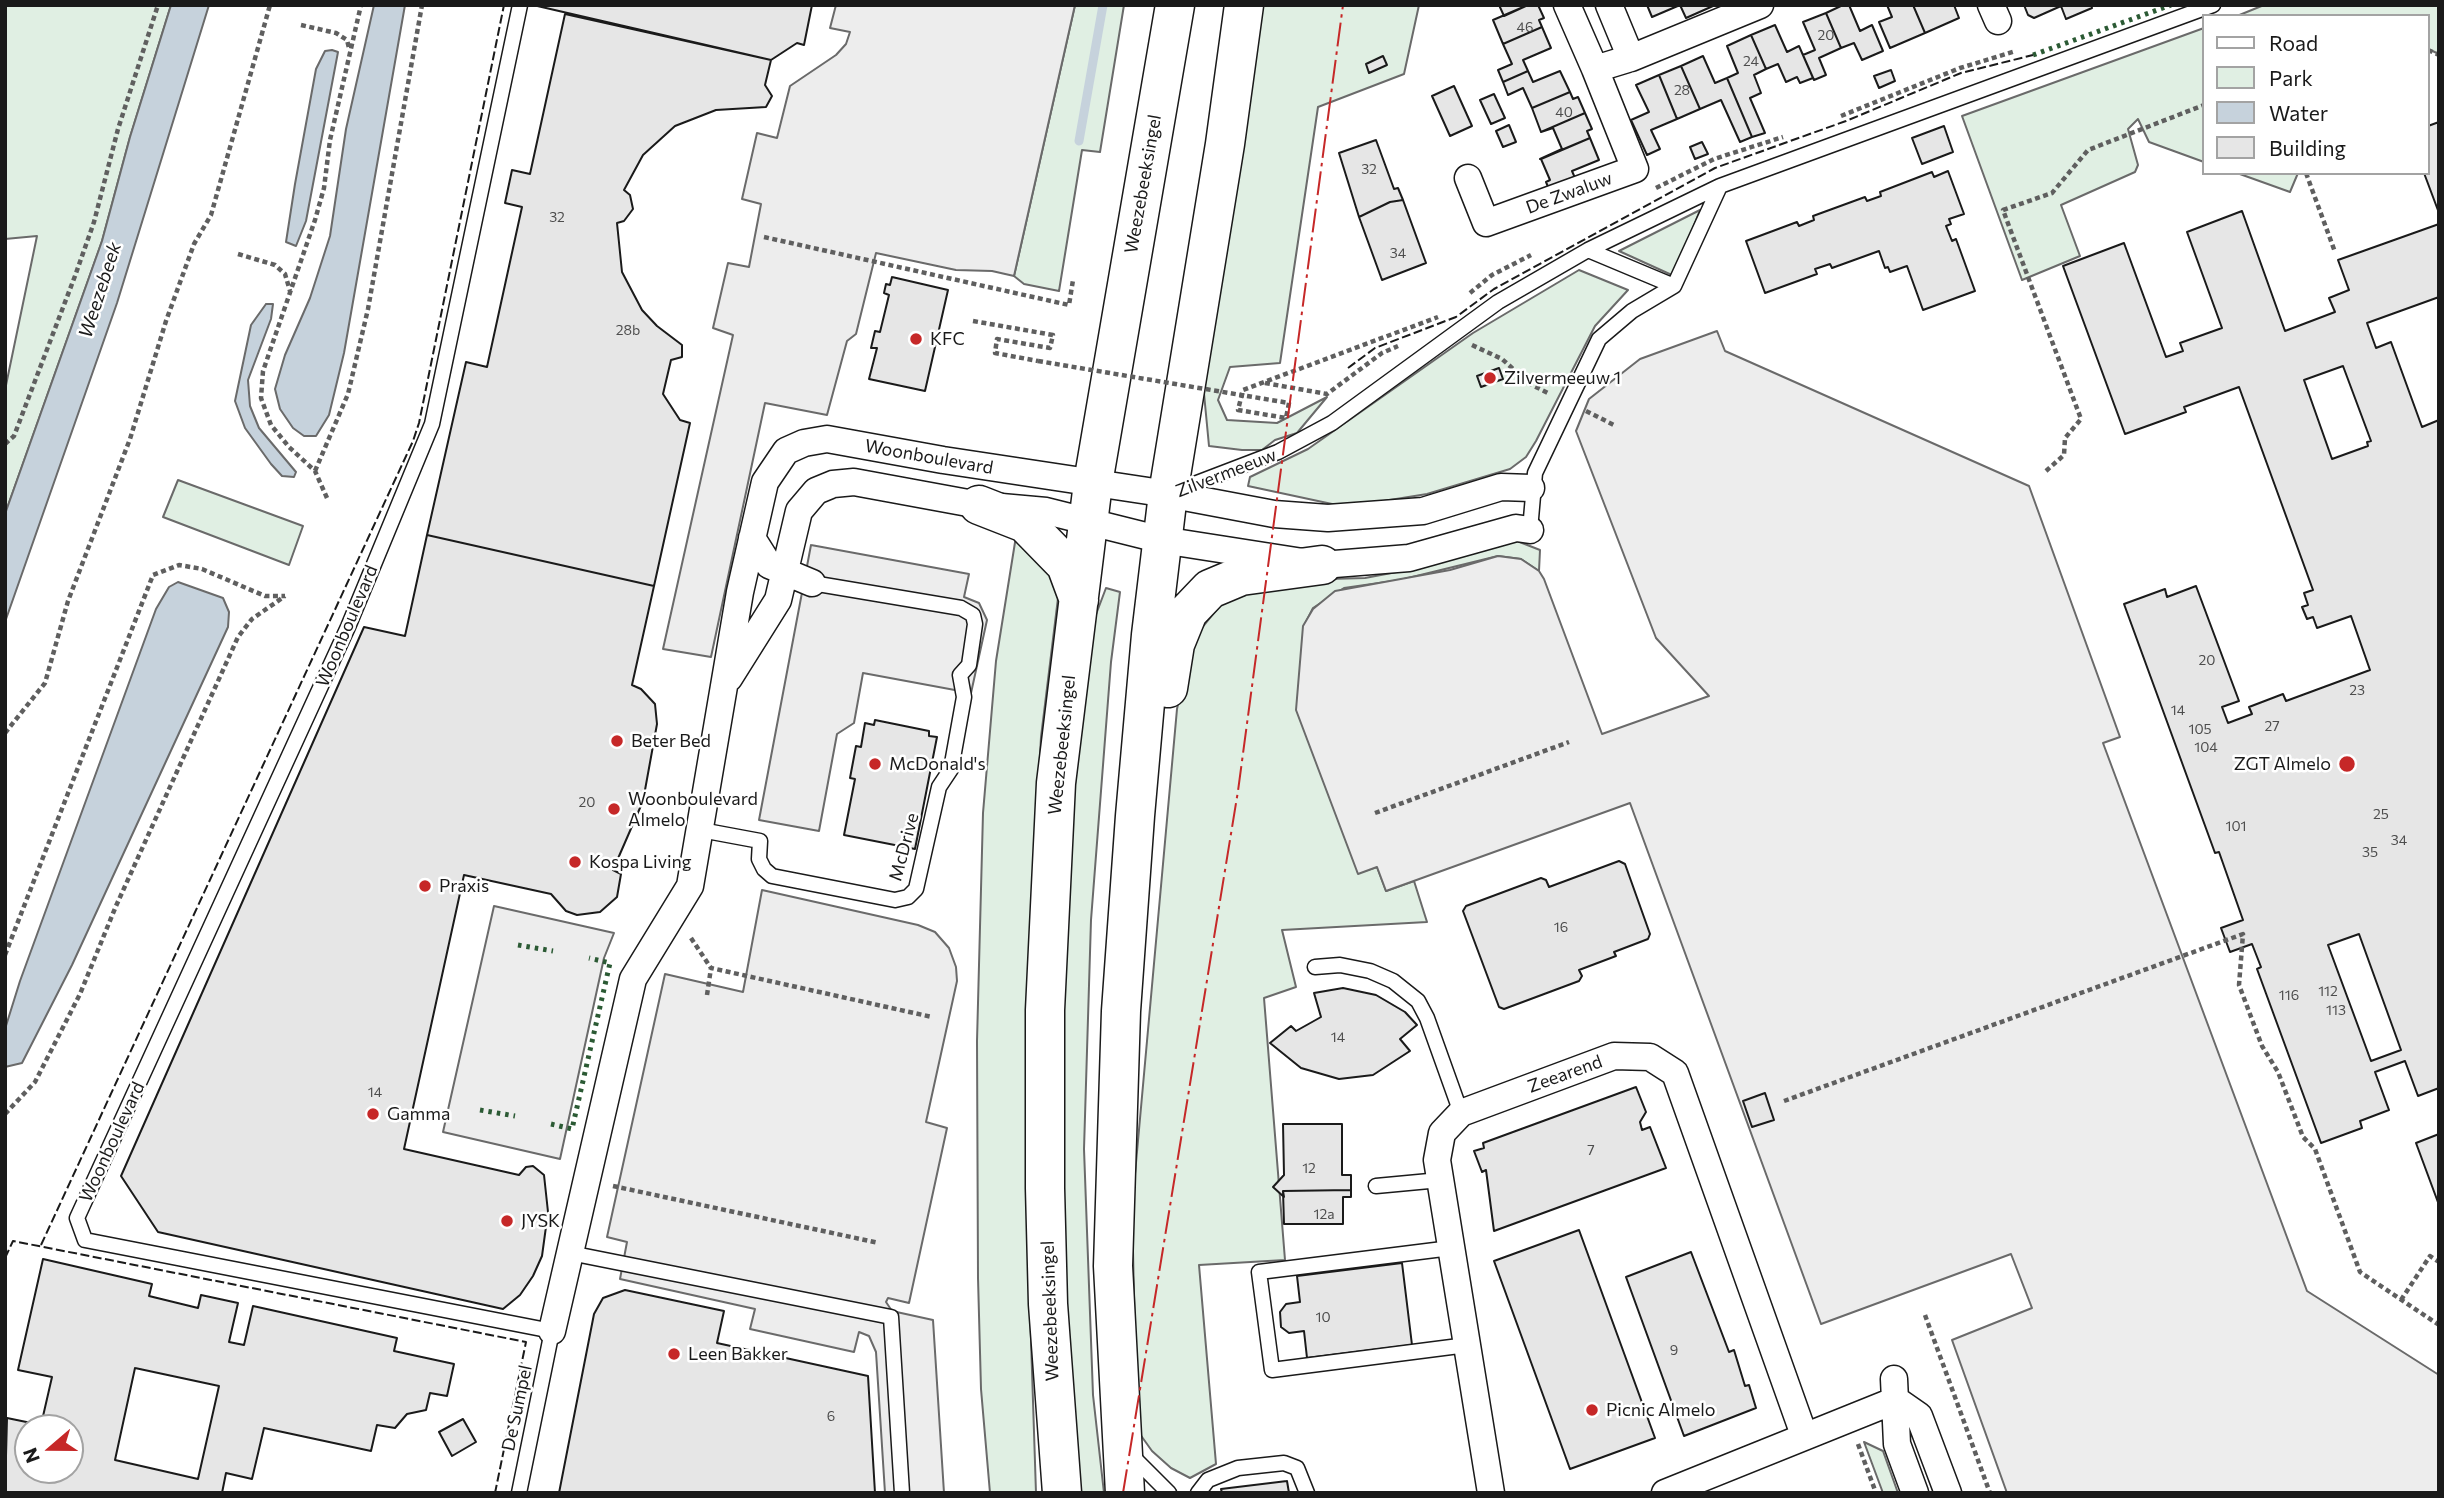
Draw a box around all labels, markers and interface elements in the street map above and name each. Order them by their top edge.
legend [2202,14,2430,175]
house number: 46 [1517,19,1533,35]
house number: 20 [1818,27,1834,43]
text: Road [2269,30,2318,55]
house number: 24 [1743,53,1759,69]
text: Park [2269,65,2313,90]
house number: 28 [1674,82,1690,98]
text: Water [2269,100,2328,125]
house number: 40 [1555,104,1573,120]
street label: Weezebeeksingel [1120,113,1166,255]
text: Building [2269,135,2346,160]
house number: 32 [1361,161,1377,177]
street label: De Zwaluw [1523,167,1615,219]
house number: 32 [549,209,565,225]
water label: Weezebeek [74,239,126,341]
house number: 34 [1390,245,1406,261]
house number: 28b [616,322,640,338]
place label: KFC [930,328,965,350]
marker: KFC [908,331,924,347]
place label: Zilvermeeuw 1 [1504,367,1621,389]
marker: Zilvermeeuw 1 [1482,370,1498,386]
street label: Woonboulevard [863,435,995,479]
street label: Zilvermeeuw [1173,444,1279,502]
street label: Woonboulevard [312,562,382,690]
house number: 20 [2199,652,2215,668]
street label: Weezebeeksingel [1044,674,1080,816]
house number: 23 [2349,682,2365,698]
house number: 14 [2171,702,2185,718]
house number: 27 [2264,718,2280,734]
house number: 105 [2188,721,2212,737]
place label: Beter Bed [631,730,711,752]
marker: Beter Bed [609,733,625,749]
house number: 104 [2194,739,2218,755]
place label: McDonald's [889,753,986,775]
place label: ZGT Almelo [2234,753,2331,775]
marker: ZGT Almelo [2337,754,2357,774]
marker: McDonald's [867,756,883,772]
place label: Woonboulevard Almelo [628,788,758,830]
house number: 20 [579,794,595,810]
marker: Woonboulevard Almelo [606,801,622,817]
house number: 25 [2373,806,2389,822]
street label: McDrive [885,811,923,883]
house number: 101 [2225,818,2247,834]
house number: 34 [2391,832,2407,848]
house number: 35 [2362,844,2378,860]
place label: Kospa Living [589,851,692,873]
marker: Kospa Living [567,854,583,870]
place label: Praxis [439,875,489,897]
marker: Praxis [417,878,433,894]
house number: 16 [1554,919,1568,935]
house number: 112 [2318,983,2338,999]
house number: 116 [2279,987,2299,1003]
house number: 113 [2326,1002,2346,1018]
house number: 14 [1331,1029,1345,1045]
street label: Zeearend [1525,1051,1605,1097]
street label: Woonboulevard [75,1079,149,1205]
house number: 14 [368,1084,382,1100]
place label: Gamma [387,1103,450,1125]
marker: Gamma [365,1106,381,1122]
house number: 7 [1587,1142,1595,1158]
house number: 12 [1302,1160,1316,1176]
house number: 12a [1313,1206,1335,1222]
place label: JYSK [521,1210,560,1232]
marker: JYSK [499,1213,515,1229]
street label: Weezebeeksingel [1037,1240,1063,1382]
house number: 10 [1315,1309,1331,1325]
house number: 9 [1670,1342,1678,1358]
place label: Leen Bakker [688,1343,788,1365]
marker: Leen Bakker [666,1346,682,1362]
street label: De Sumpel [497,1363,537,1453]
place label: Picnic Almelo [1606,1399,1716,1421]
marker: Picnic Almelo [1584,1402,1600,1418]
house number: 6 [827,1408,835,1424]
north arrow [14,1414,84,1484]
text: N [17,1445,44,1466]

